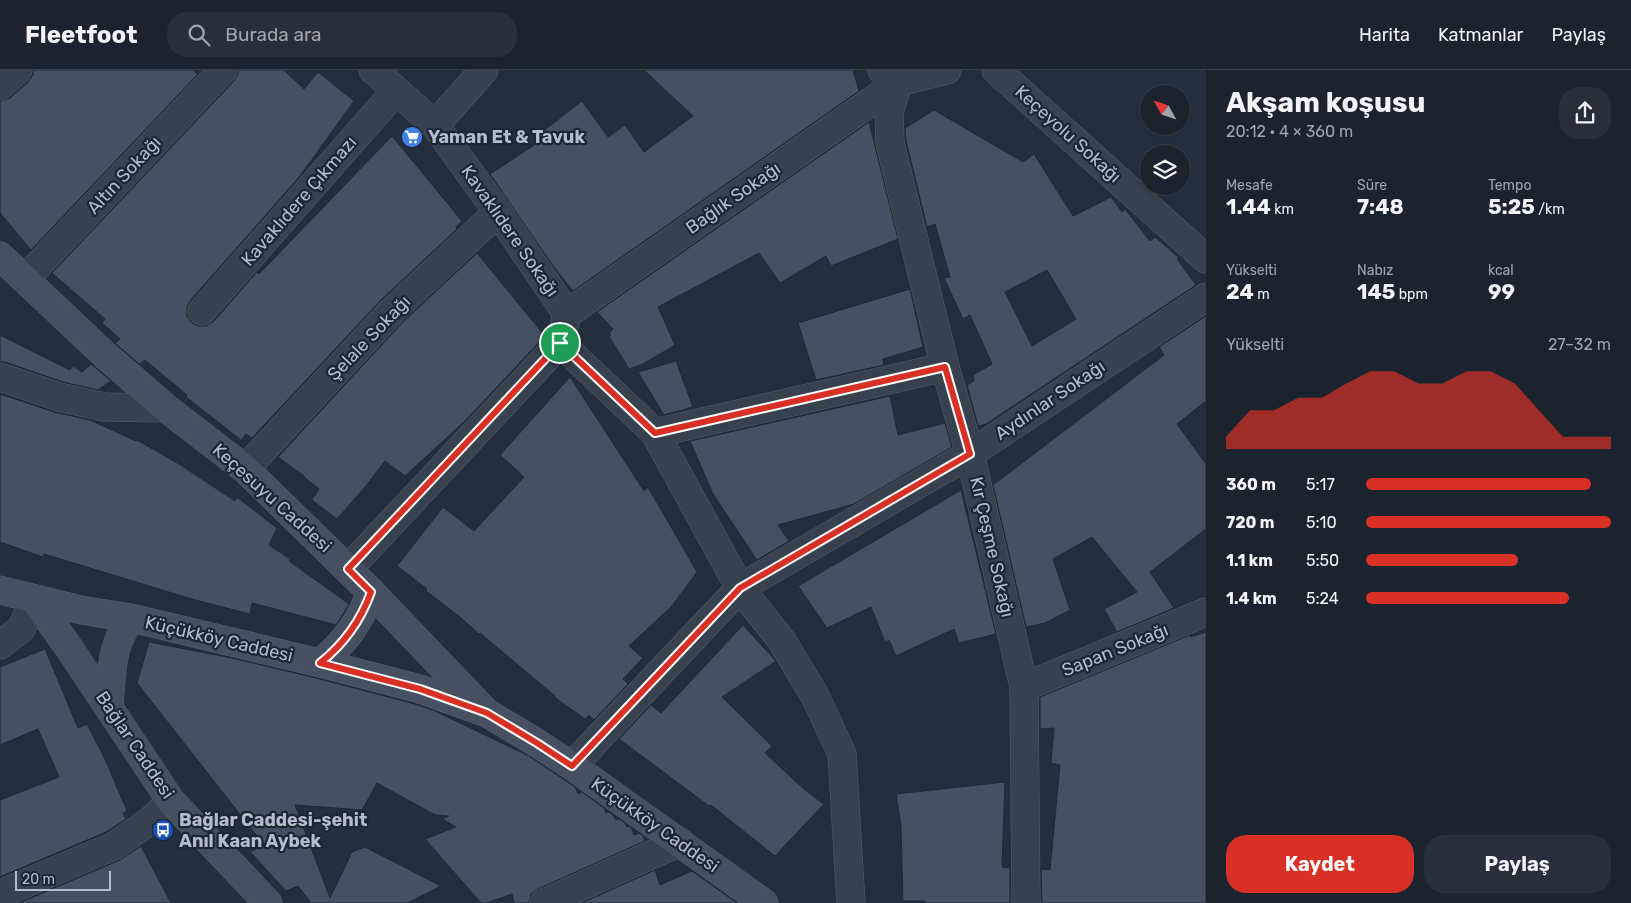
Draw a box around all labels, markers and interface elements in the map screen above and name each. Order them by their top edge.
search box [167,12,517,57]
text: Fleetfoot [25,21,137,49]
icon: search [185,21,213,49]
text: Burada ara [225,23,322,46]
text: Harita [1359,24,1410,46]
text: Katmanlar [1438,24,1523,46]
text: Paylaş [1551,24,1606,46]
street label: Keçeyolu Sokağı [1010,81,1126,187]
north arrow [1140,85,1190,135]
map controls [1140,85,1190,195]
text: Akşam koşusu [1226,86,1425,119]
button: share [1559,87,1611,139]
text: 20:12 · 4 × 360 m [1226,122,1353,141]
supermarket icon: Yaman Et & Tavuk [400,125,424,149]
place label: Yaman Et & Tavuk [428,126,585,148]
street label: Altın Sokağı [82,131,166,219]
street label: Kavaklıdere Çıkmazı [237,132,361,270]
button: layers [1140,145,1190,195]
street label: Bağlık Sokağı [681,157,785,239]
street label: Kavaklıdere Sokağı [456,161,564,301]
text: Mesafe [1226,177,1273,194]
text: Süre [1357,177,1387,194]
text: Tempo [1488,177,1531,194]
text: 1.44 [1226,194,1271,219]
text: 7:48 [1357,194,1404,219]
text: 5:25 [1488,194,1535,219]
text: km [1271,201,1294,218]
text: /km [1535,201,1565,218]
text: Yükselti [1226,262,1277,279]
text: Nabız [1357,262,1393,279]
text: kcal [1488,262,1514,279]
text: 24 [1226,279,1254,304]
text: 145 [1357,279,1395,304]
text: 99 [1488,279,1515,304]
text: m [1254,286,1270,303]
text: bpm [1395,286,1428,303]
street label: Şelale Sokağı [323,291,415,385]
pin [539,322,581,364]
icon: arrive [546,329,574,357]
text: Yükselti [1226,335,1284,354]
text: 27–32 m [1548,335,1611,354]
street label: Aydınlar Sokağı [991,355,1109,445]
street label: Keçesuyu Caddesi [208,439,336,557]
street label: Kır Çeşme Sokağı [965,475,1019,619]
text: 360 m [1226,475,1276,494]
text: 5:17 [1306,475,1335,494]
text: 720 m [1226,513,1275,532]
text: 5:10 [1306,513,1337,532]
text: 1.1 km [1226,551,1273,570]
text: 5:50 [1306,551,1339,570]
text: 1.4 km [1226,589,1277,608]
text: 5:24 [1306,589,1339,608]
street label: Küçükköy Caddesi [143,611,295,667]
street label: Sapan Sokağı [1059,619,1171,681]
street label: Bağlar Caddesi [91,687,179,803]
street label: Küçükköy Caddesi [587,773,723,877]
place label: Bağlar Caddesi-şehit Anıl Kaan Aybek [179,809,367,852]
bus stop icon: Bağlar Caddesi-şehit Anıl Kaan Aybek [151,818,175,842]
button: Kaydet [1226,835,1414,893]
button: Paylaş [1424,835,1611,893]
scale bar [15,868,111,891]
text: 20 m [22,871,55,888]

